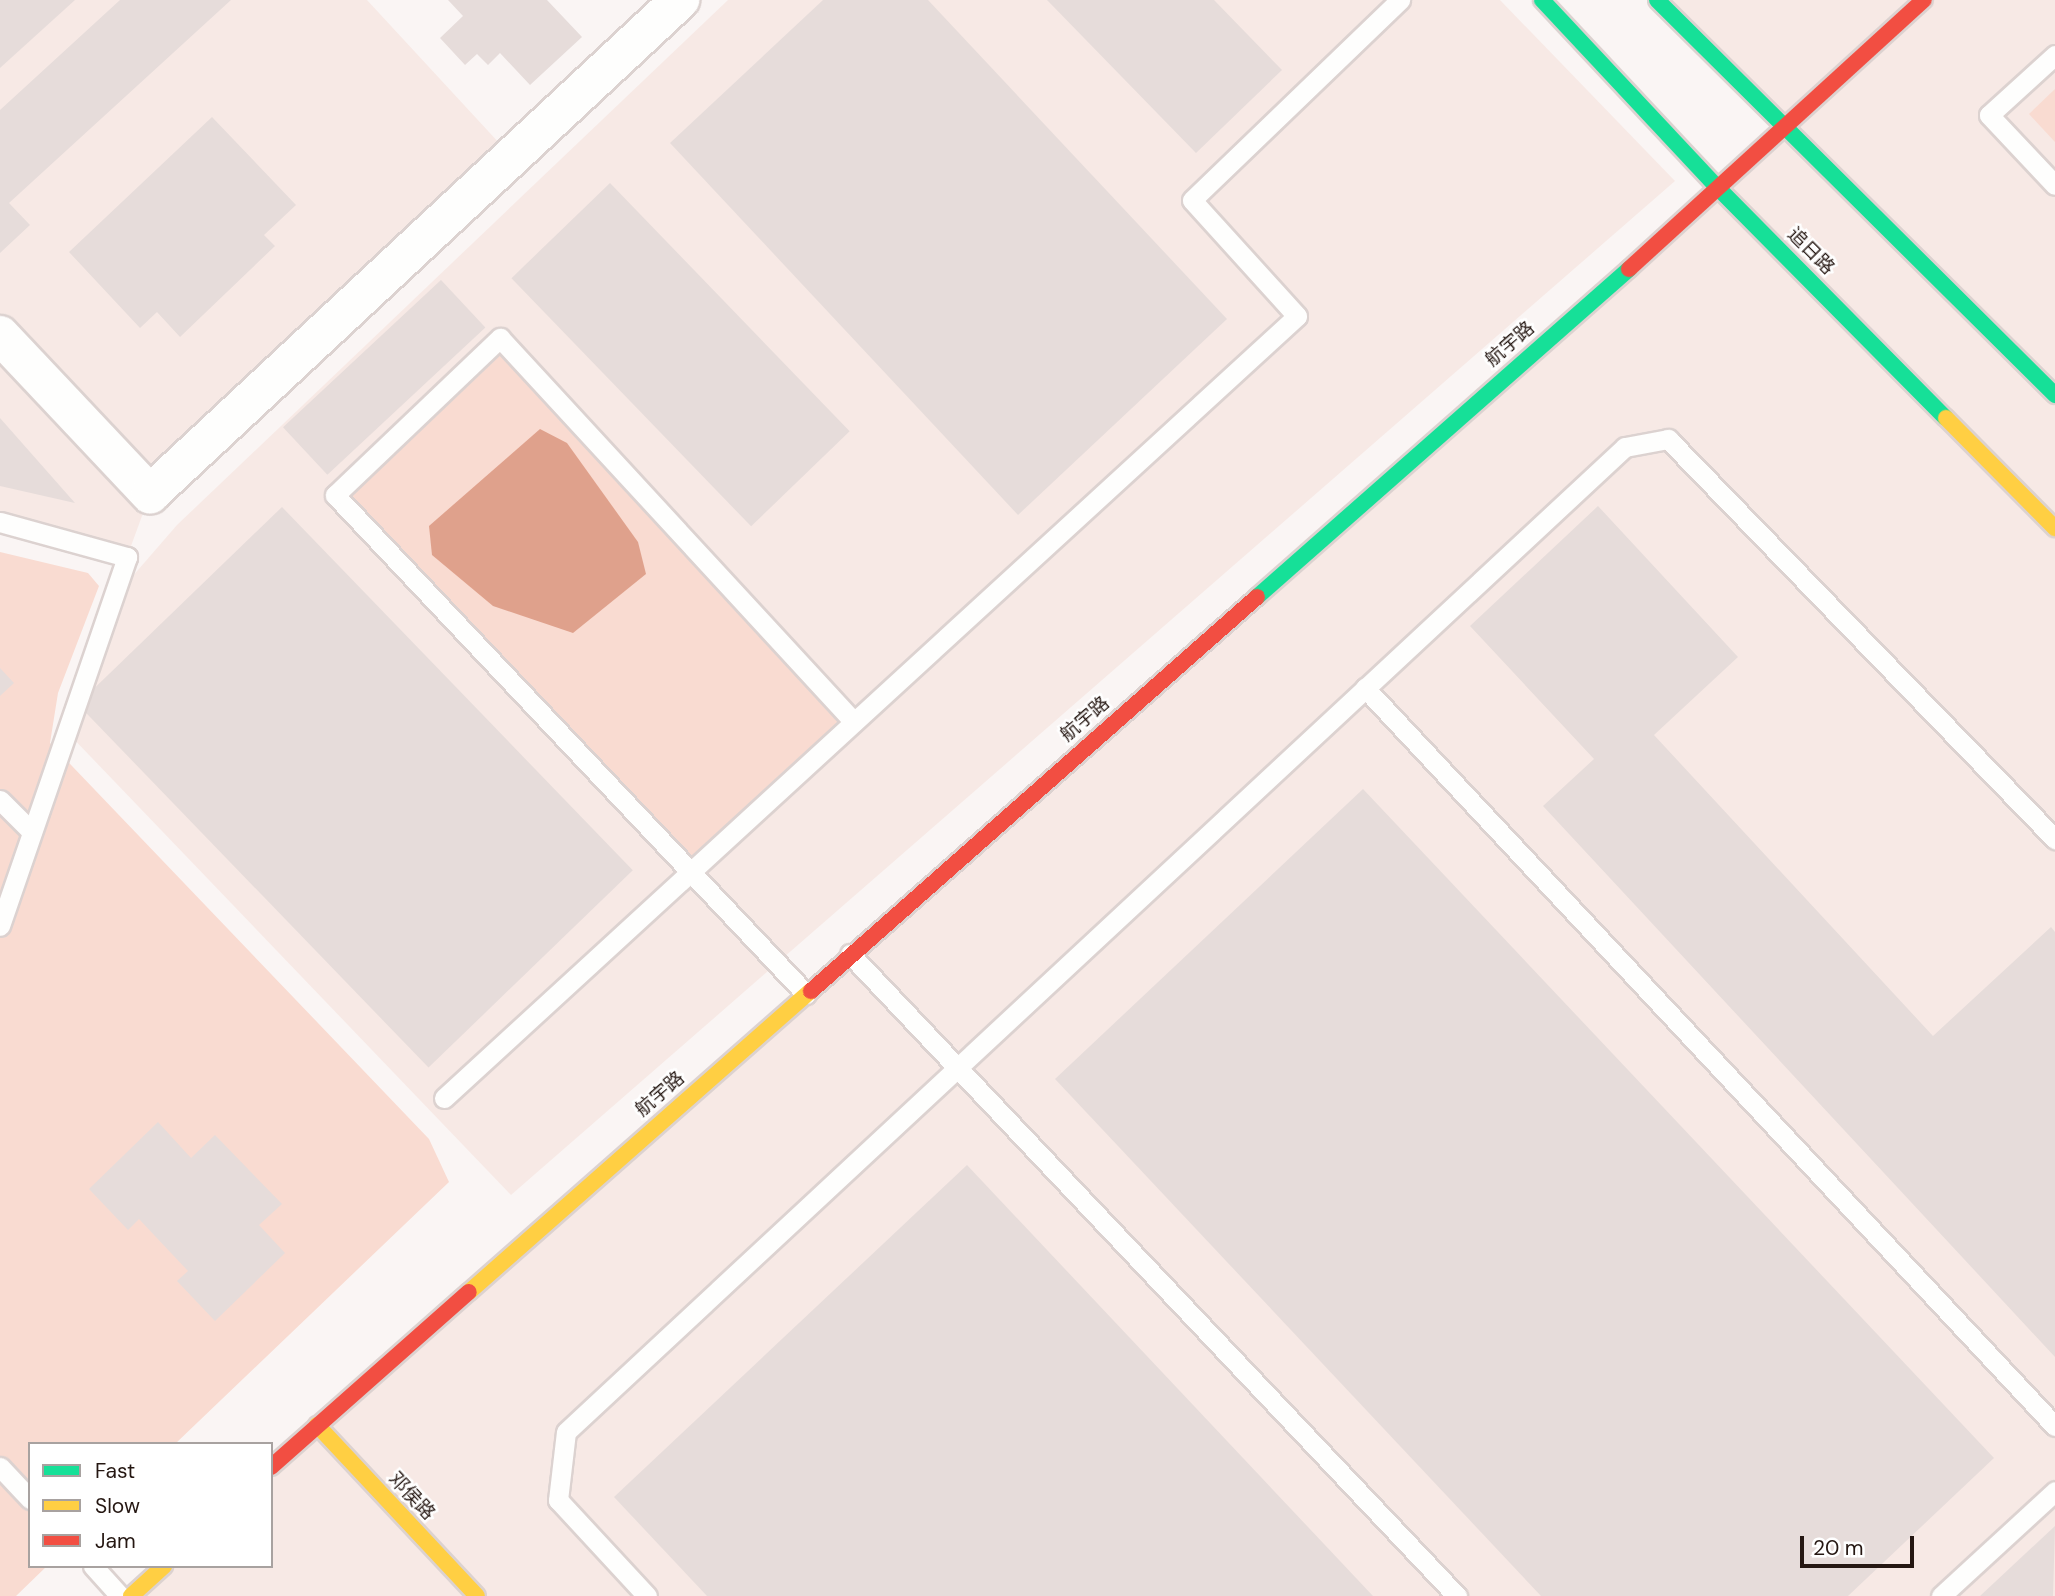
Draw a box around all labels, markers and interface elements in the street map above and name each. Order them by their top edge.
street label: 追日路 [1783,223,1839,279]
street label: 航宇路 [1481,317,1539,371]
street label: 航宇路 [1056,692,1114,746]
street label: 航宇路 [631,1067,689,1121]
legend [28,1442,273,1568]
text: Fast [95,1457,135,1485]
street label: 邓侯路 [384,1467,440,1525]
text: Slow [95,1492,140,1520]
scale bar [1803,1522,1917,1566]
text: Jam [95,1527,136,1555]
text: 20 m [1813,1534,1864,1562]

